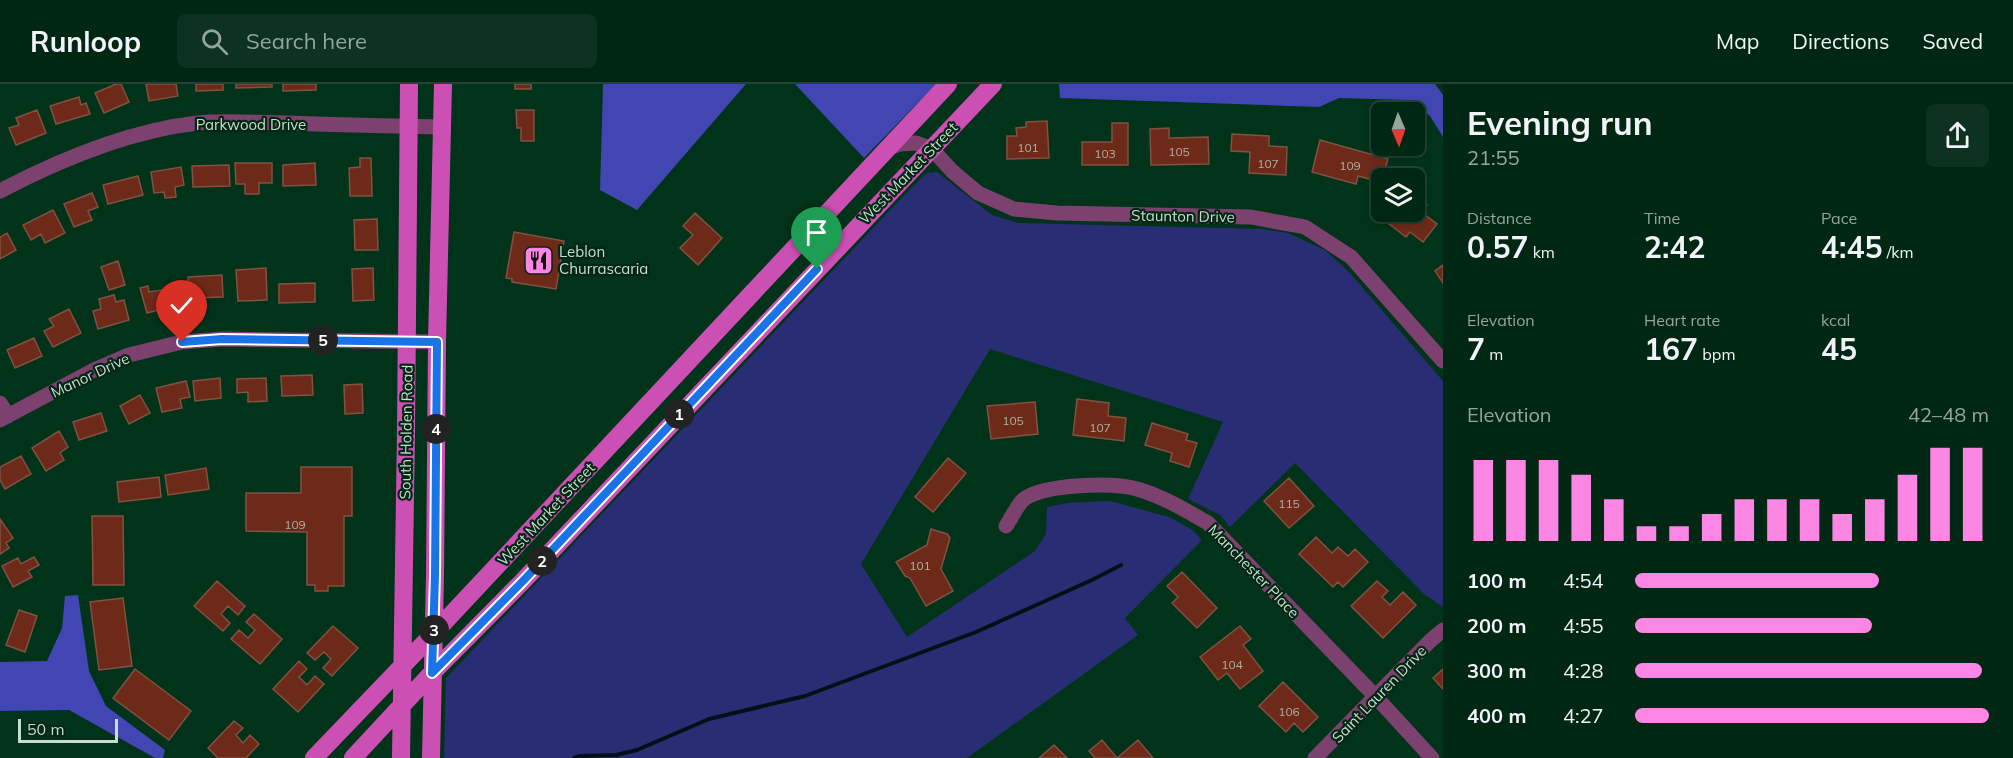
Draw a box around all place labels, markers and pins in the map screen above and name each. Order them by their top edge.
pin [791,207,842,269]
place label: Leblon Churrascaria [559,242,648,278]
restaurant icon: Leblon Churrascaria [522,244,554,276]
pin [156,280,207,342]
pin: 5 [308,325,338,355]
pin: 1 [664,399,694,429]
pin: 4 [421,414,451,444]
pin: 2 [527,546,557,576]
pin: 3 [419,615,449,645]

